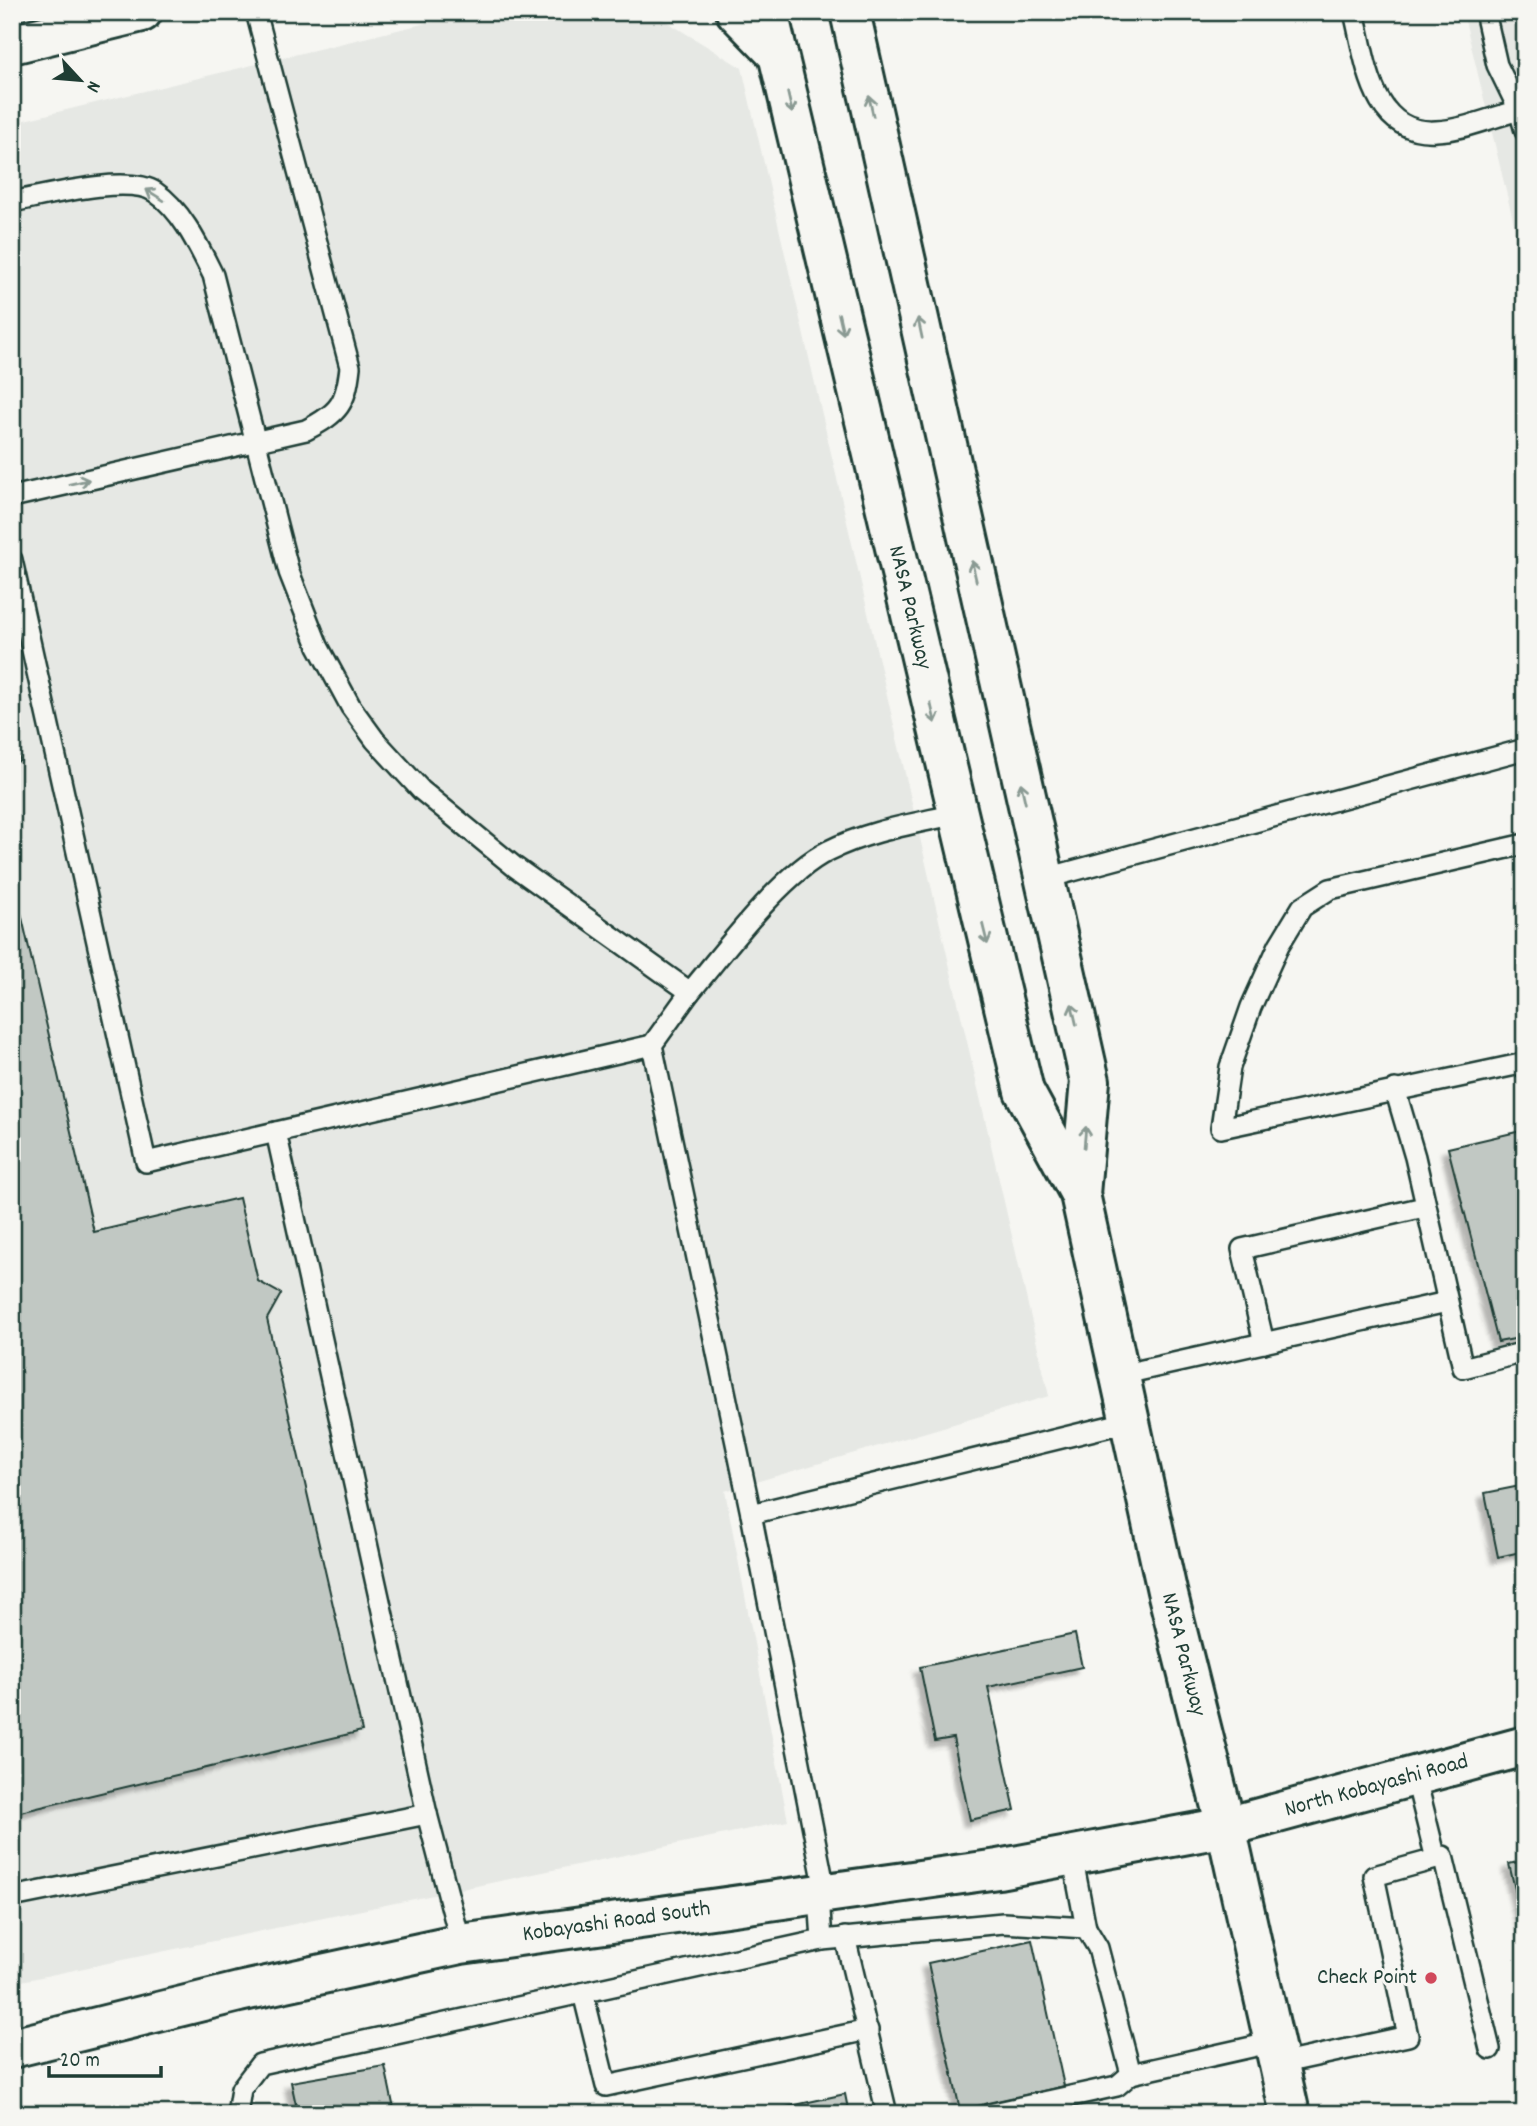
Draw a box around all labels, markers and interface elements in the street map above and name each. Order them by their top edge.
north arrow [46,46,116,116]
text: N [78,76,106,96]
one-way arrow [784,91,797,113]
one-way arrow [864,95,877,118]
one-way arrow [146,188,166,202]
one-way arrow [835,312,849,335]
one-way arrow [913,317,926,340]
one-way arrow [67,474,90,488]
street label: NASA Parkway [879,542,940,673]
one-way arrow [967,560,980,583]
one-way arrow [927,701,940,723]
one-way arrow [1016,782,1030,805]
one-way arrow [979,922,992,945]
one-way arrow [1067,1004,1080,1026]
one-way arrow [1079,1126,1092,1149]
street label: NASA Parkway [1152,1589,1214,1720]
street label: North Kobayashi Road [1281,1746,1472,1827]
street label: Kobayashi Road South [521,1893,713,1952]
place label: Check Point [1317,1962,1417,1995]
marker: Check Point [1423,1970,1439,1986]
scale bar [49,2035,161,2079]
text: 20 m [60,2047,100,2077]

